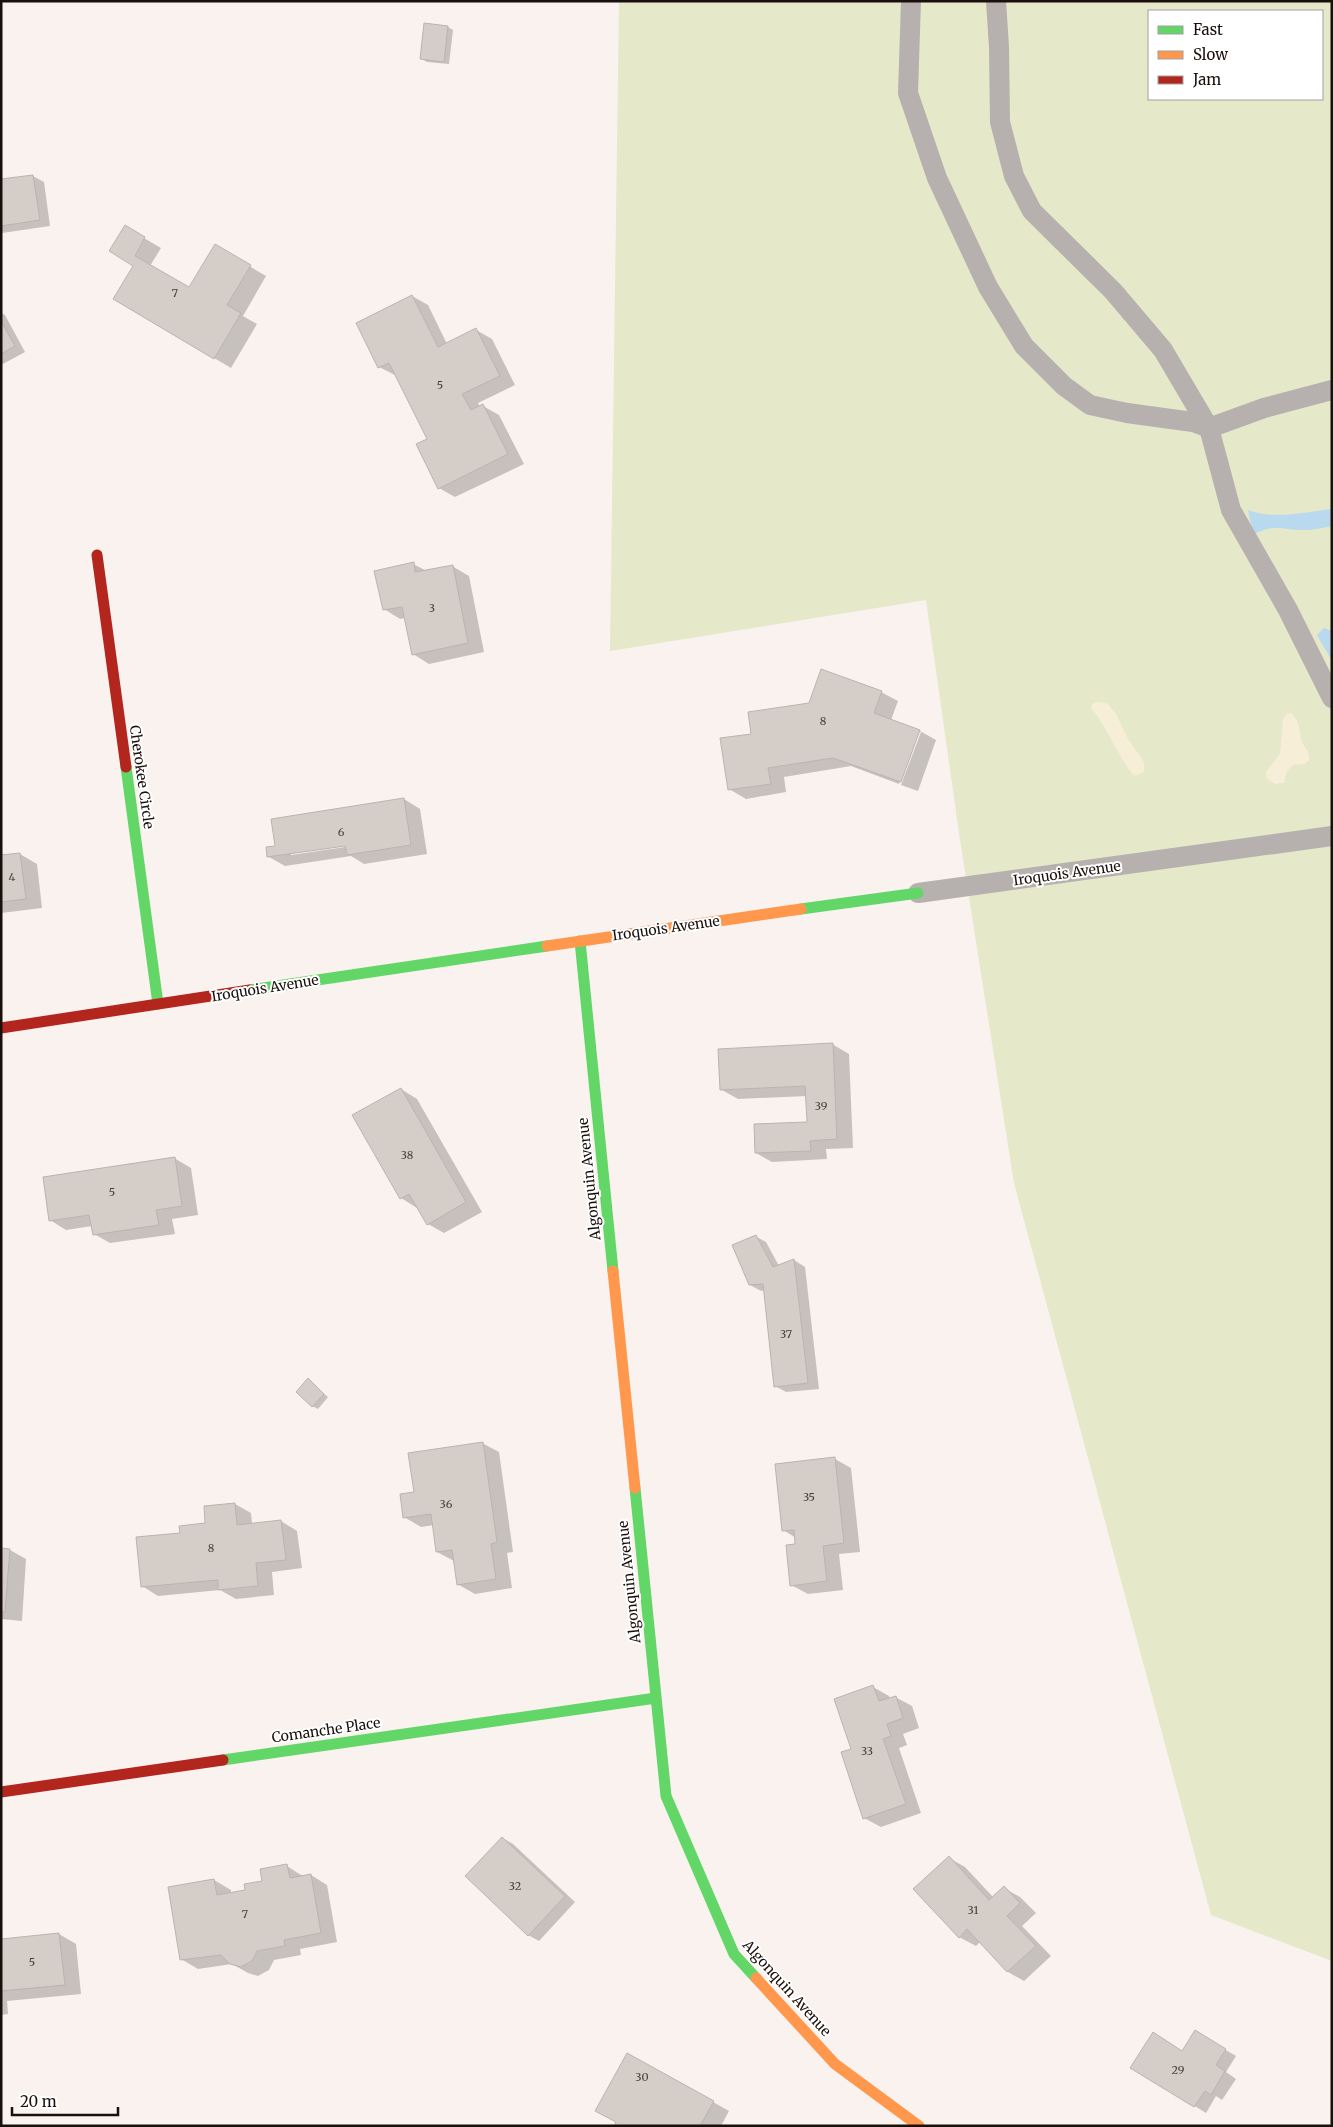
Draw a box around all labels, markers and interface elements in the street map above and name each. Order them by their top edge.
legend [1148,10,1323,100]
text: Fast [1193,20,1223,39]
text: Slow [1193,45,1228,64]
text: Jam [1192,70,1221,89]
house number: 7 [172,286,178,300]
house number: 5 [437,378,443,392]
house number: 3 [429,601,435,615]
house number: 8 [820,714,827,728]
street label: Cherokee Circle [126,724,158,830]
house number: 6 [338,825,345,839]
street label: Iroquois Avenue [1012,857,1122,889]
house number: 4 [9,870,16,884]
street label: Iroquois Avenue [611,912,721,944]
street label: Iroquois Avenue [210,971,320,1005]
house number: 39 [815,1099,828,1113]
street label: Algonquin Avenue [574,1117,604,1242]
house number: 38 [401,1148,414,1162]
house number: 5 [109,1185,115,1199]
house number: 37 [780,1327,792,1341]
house number: 35 [803,1490,815,1504]
house number: 36 [440,1497,453,1511]
street label: Algonquin Avenue [614,1520,644,1645]
house number: 8 [208,1541,215,1555]
street label: Comanche Place [271,1713,381,1747]
house number: 33 [861,1744,873,1758]
house number: 32 [509,1879,521,1893]
house number: 31 [968,1903,978,1917]
house number: 7 [242,1907,248,1921]
street label: Algonquin Avenue [738,1935,835,2040]
house number: 5 [29,1955,35,1969]
house number: 29 [1172,2063,1185,2077]
house number: 30 [635,2070,649,2084]
scale bar [12,2084,119,2116]
text: 20 m [20,2092,57,2111]

